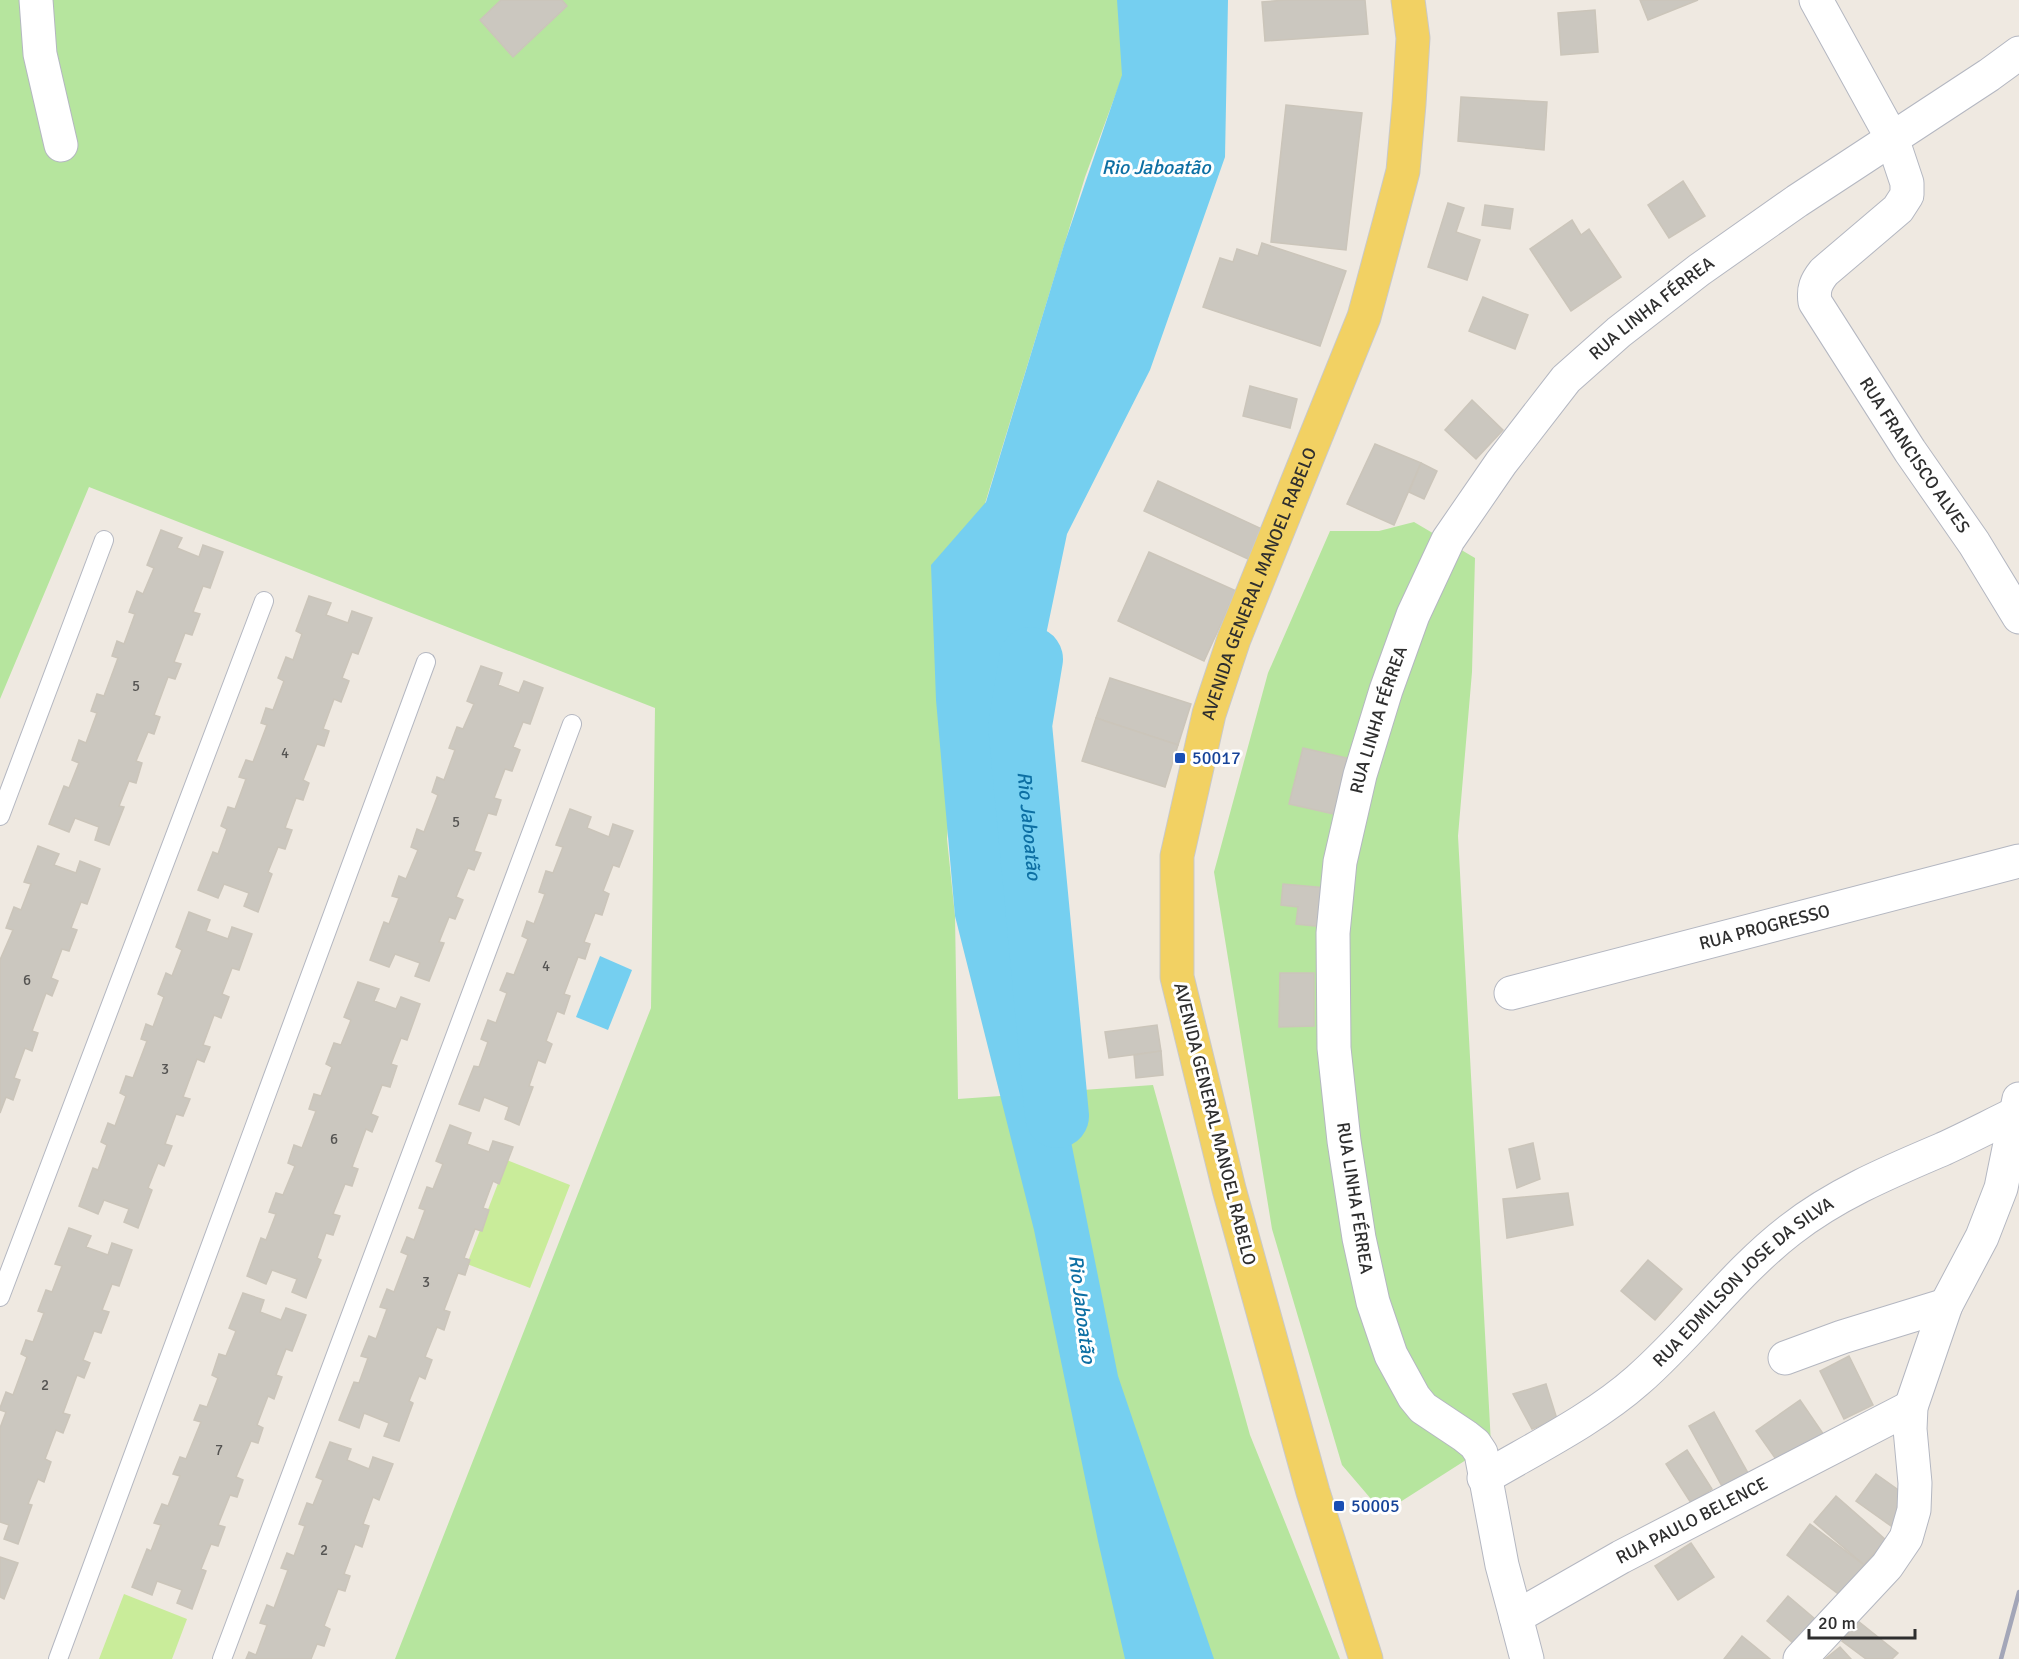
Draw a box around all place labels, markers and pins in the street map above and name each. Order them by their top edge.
place label: 50017 [1192,747,1241,769]
marker: 50017 [1173,751,1187,765]
place label: 50005 [1351,1495,1400,1517]
marker: 50005 [1332,1499,1346,1513]

